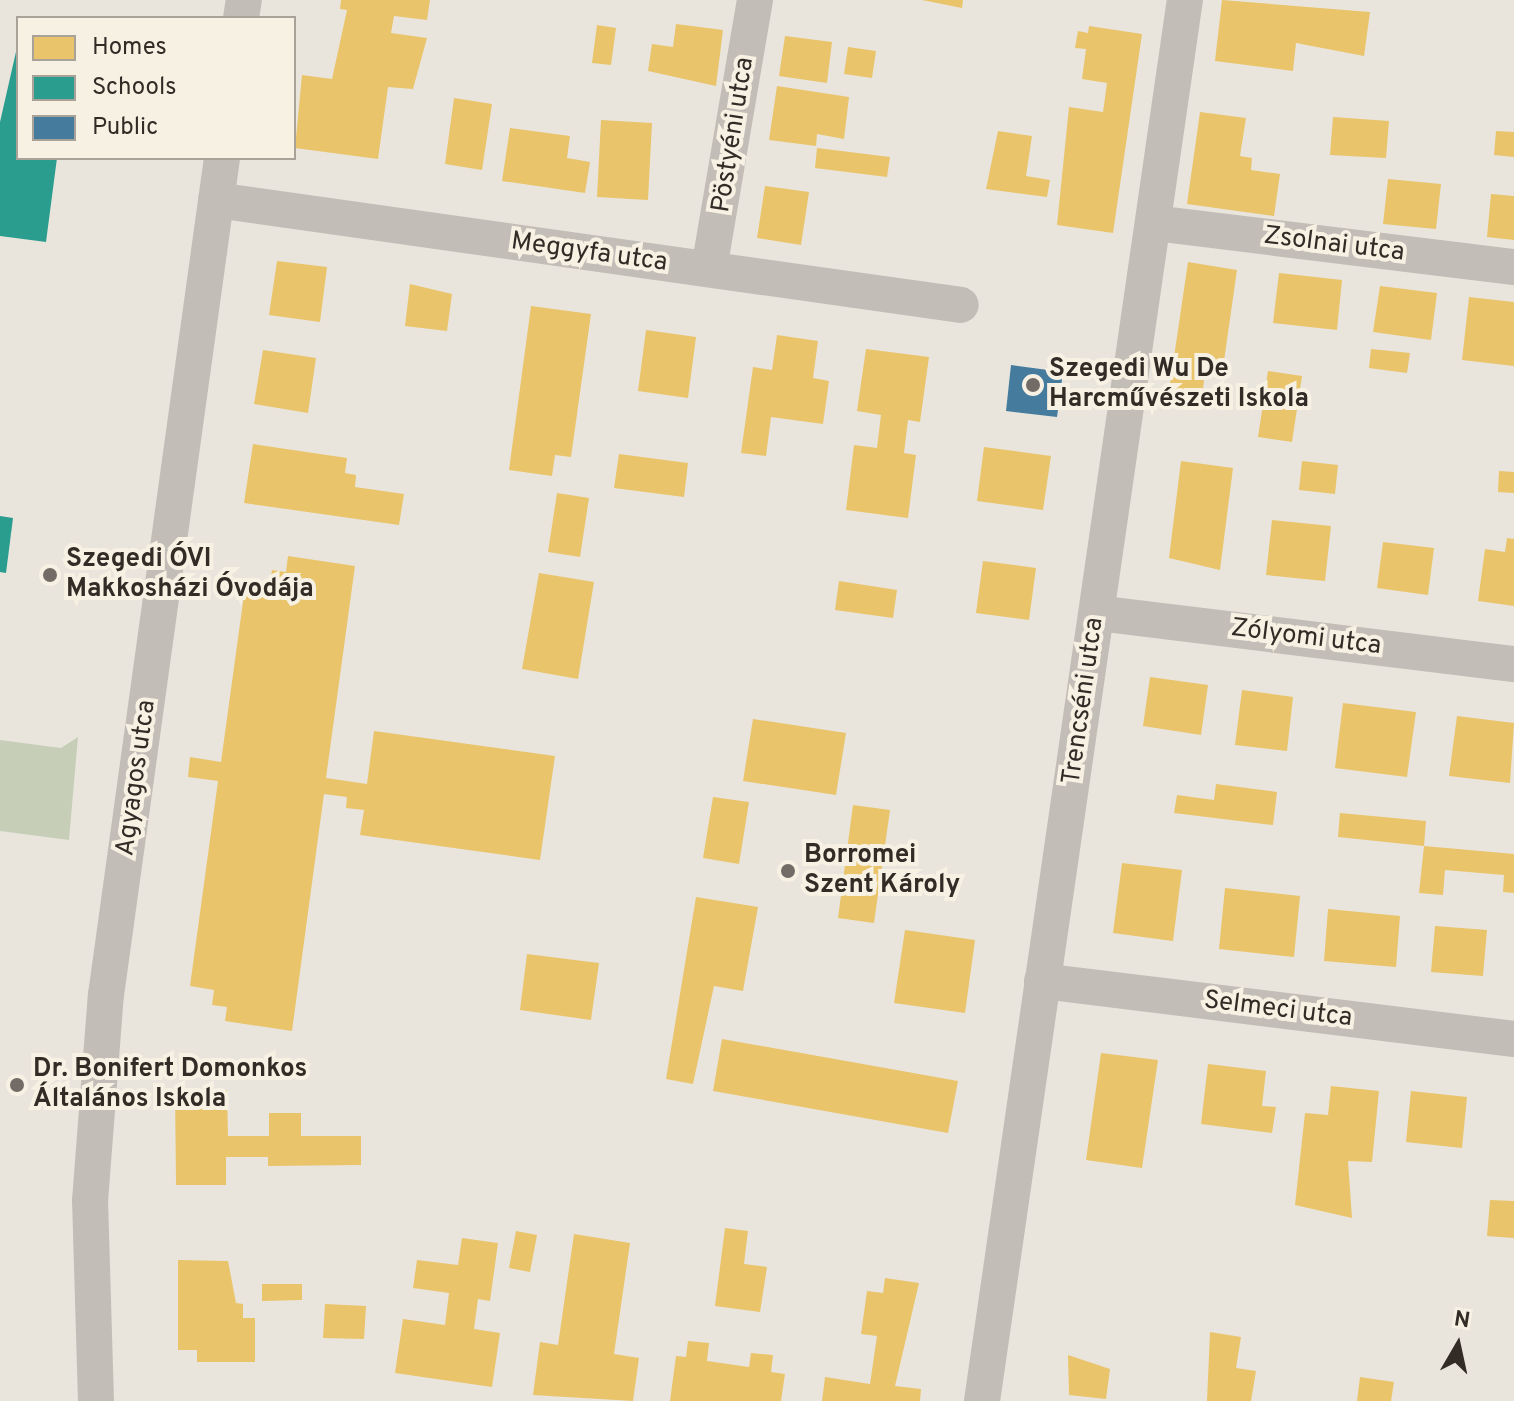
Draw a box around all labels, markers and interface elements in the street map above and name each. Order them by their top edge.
legend [16,16,296,160]
text: Homes [92,33,167,63]
street label: Pöstyéni utca [706,55,762,215]
text: Schools [92,73,177,103]
text: Public [92,113,158,143]
street label: Zsolnai utca [1262,221,1406,269]
street label: Meggyfa utca [509,227,669,279]
place label: Szegedi Wu De Harcművészeti Iskola [1049,354,1309,416]
marker: Szegedi Wu De Harcművészeti Iskola [1024,376,1042,394]
place label: Szegedi ÓVI Makkosházi Óvodája [66,544,314,606]
marker: Szegedi ÓVI Makkosházi Óvodája [41,566,59,584]
street label: Zólyomi utca [1229,613,1383,663]
street label: Trencséni utca [1057,616,1111,786]
street label: Agyagos utca [111,698,163,858]
place label: Borromei Szent Károly [804,840,960,902]
marker: Borromei Szent Károly [779,862,797,880]
street label: Selmeci utca [1202,985,1354,1035]
place label: Dr. Bonifert Domonkos Általános Iskola [33,1054,307,1116]
marker: Dr. Bonifert Domonkos Általános Iskola [8,1076,26,1094]
north arrow [1418,1305,1498,1385]
text: N [1452,1306,1472,1335]

